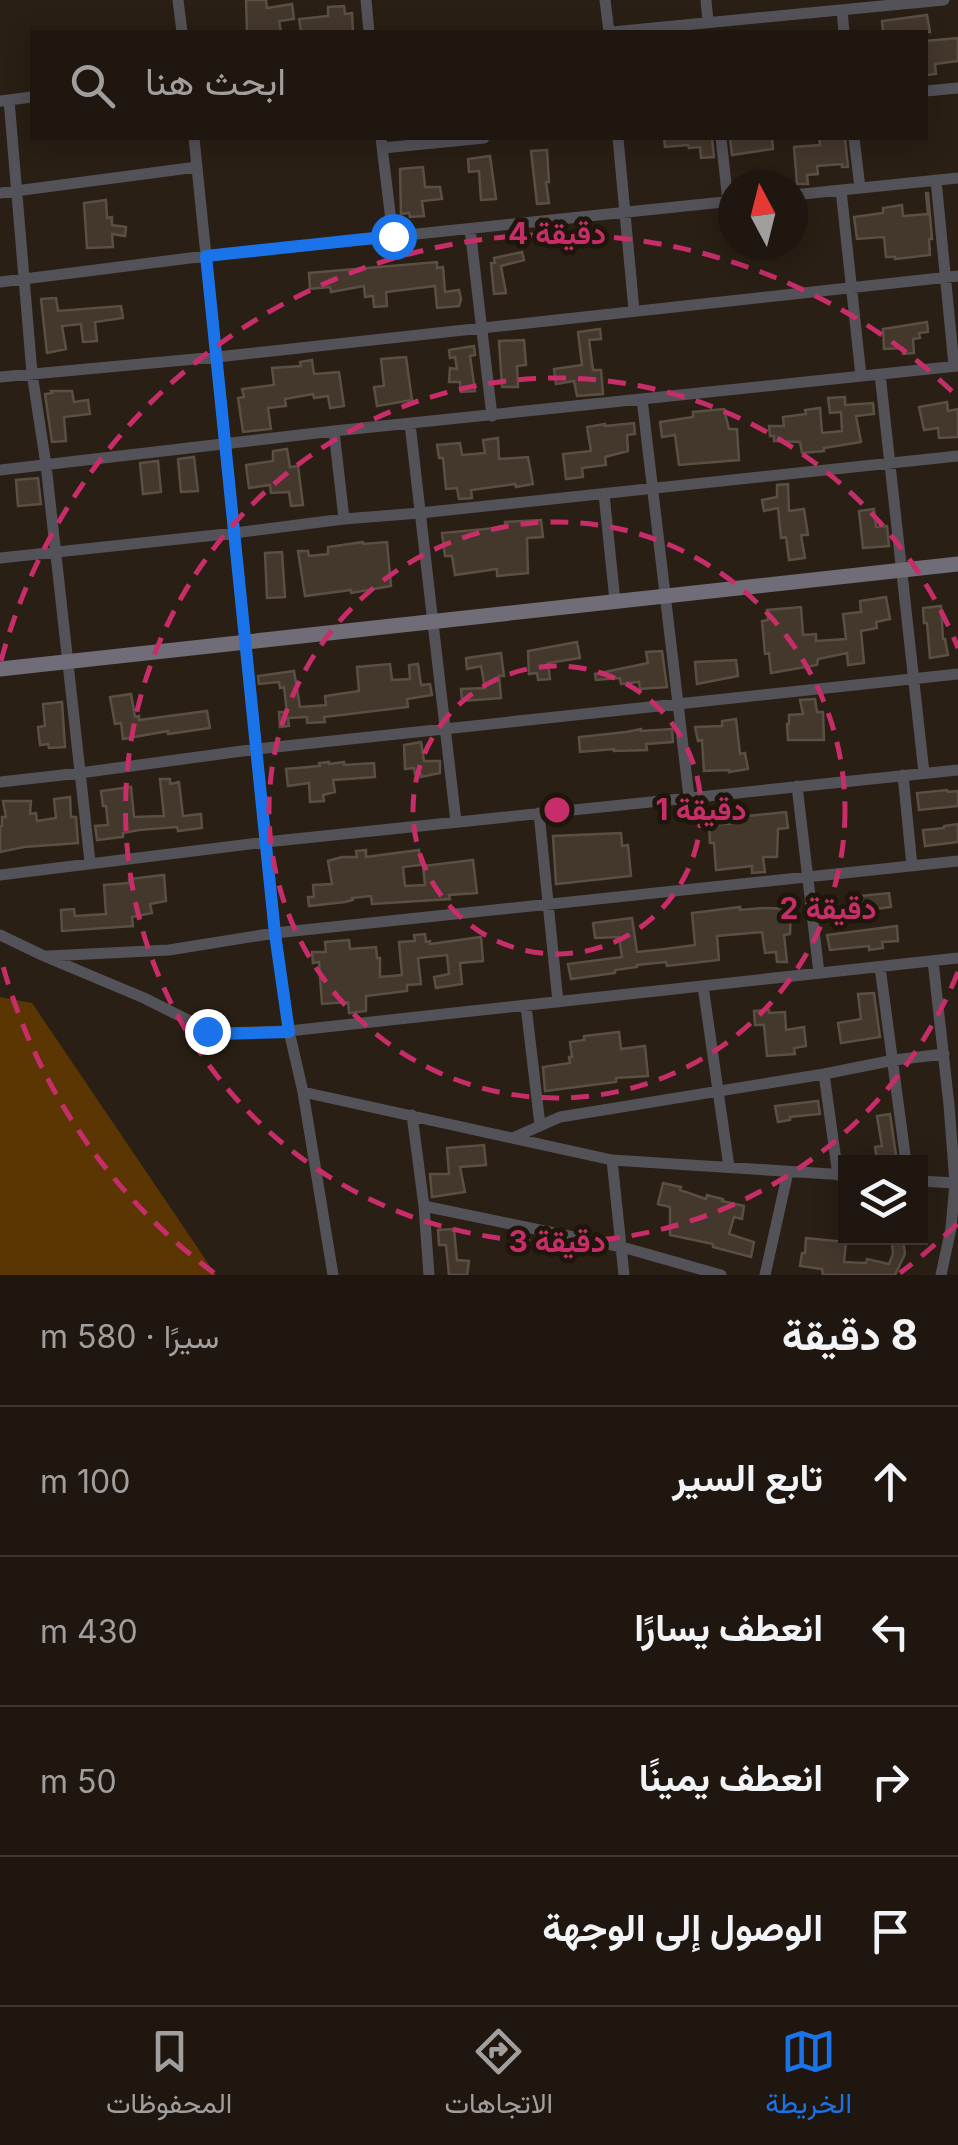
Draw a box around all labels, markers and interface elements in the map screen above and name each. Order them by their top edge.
search box [30,30,928,140]
icon: search [65,58,120,113]
text: ابحث هنا [145,58,286,104]
north arrow [718,170,808,260]
route start [371,214,417,260]
text: 4 دقيقة [508,215,606,251]
text: 1 دقيقة [656,791,746,827]
centre of rings [539,792,575,828]
text: 2 دقيقة [780,890,876,926]
route end [185,1009,231,1055]
map controls [838,1155,928,1245]
button: layers [838,1155,928,1245]
text: 3 دقيقة [508,1223,606,1259]
text: 8 دقيقة [782,1309,918,1360]
text: سيرًا · 580 m [40,1317,219,1356]
text: تابع السير [672,1454,823,1500]
icon: ahead [863,1454,918,1509]
text: 100 m [40,1462,130,1501]
text: انعطف يسارًا [634,1604,823,1650]
icon: left [863,1604,918,1659]
text: 430 m [40,1612,138,1651]
text: انعطف يمينًا [639,1754,823,1800]
icon: right [863,1754,918,1809]
text: 50 m [40,1762,117,1801]
text: الوصول إلى الوجهة [542,1904,823,1950]
icon: arrive [863,1904,918,1959]
tab: المحفوظات [106,2024,232,2128]
tab: الاتجاهات [444,2024,553,2128]
tab: الخريطة [765,2024,852,2128]

